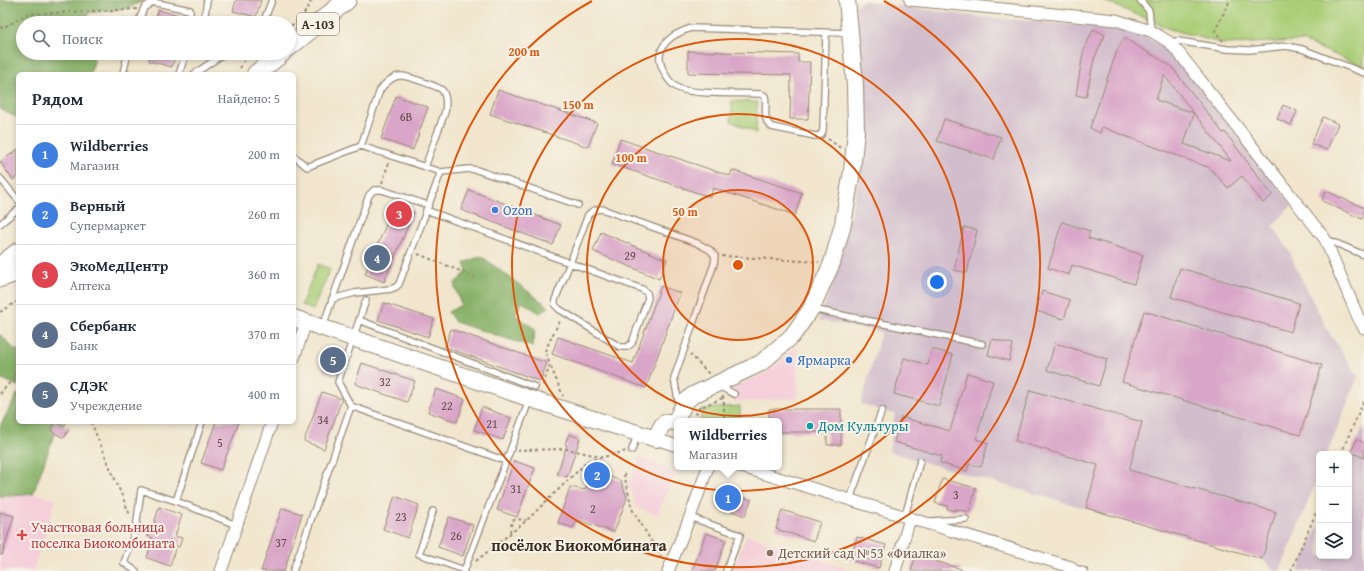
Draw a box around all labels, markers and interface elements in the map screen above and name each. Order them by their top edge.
road number: А-103 [297,13,339,35]
search box [16,16,296,60]
icon: search [30,27,52,49]
text: Поиск [62,28,103,49]
text: 200 m [508,43,541,60]
text: Рядом [32,86,83,111]
text: Найдено: 5 [218,89,280,108]
text: 150 m [562,96,595,113]
house number: 6В [400,108,412,125]
text: Wildberries [70,135,148,156]
text: 1 [42,145,48,164]
text: 200 m [248,145,280,164]
text: 100 m [615,149,648,166]
text: Магазин [70,156,119,175]
text: Верный [70,195,125,216]
pin: 3 [386,199,412,229]
place label: Ozon [503,200,533,220]
text: 50 m [672,203,698,220]
text: 2 [42,205,48,224]
text: 260 m [248,205,280,224]
marker: Ozon [490,205,500,215]
text: Супермаркет [70,216,146,235]
pin: 4 [364,243,390,273]
house number: 29 [624,247,636,264]
text: ЭкоМедЦентр [70,255,168,276]
centre of rings [731,258,745,272]
text: 3 [42,265,48,284]
text: 360 m [248,265,280,284]
your location [927,272,947,292]
text: Аптека [70,276,111,295]
text: Сбербанк [70,315,136,336]
text: 4 [42,325,48,344]
text: 370 m [248,325,280,344]
text: Банк [70,336,98,355]
pin: 5 [320,345,346,375]
place label: Ярмарка [796,350,851,370]
marker: Ярмарка [784,355,794,365]
house number: 32 [379,373,391,390]
text: СДЭК [70,375,108,396]
text: 5 [42,385,48,404]
text: 400 m [248,385,280,404]
text: Учреждение [70,396,142,415]
house number: 22 [441,397,453,414]
house number: 34 [317,411,329,428]
house number: 21 [486,415,498,432]
place label: Дом Культуры [817,416,909,436]
popup [674,418,782,470]
marker: Дом Культуры [805,421,815,431]
text: Wildberries [689,424,767,445]
house number: 5 [217,434,223,451]
text: Магазин [689,445,738,464]
map controls [1316,451,1352,559]
button: + [1316,451,1352,487]
pin: 2 [584,460,610,490]
house number: 31 [510,480,522,497]
pin: 1 [715,483,741,513]
house number: 3 [953,486,959,503]
button: − [1316,487,1352,523]
house number: 2 [590,500,596,517]
house number: 23 [395,508,407,525]
place label: Участковая больница поселка Биокомбината [31,517,176,553]
button: layers [1316,523,1352,559]
house number: 26 [450,527,462,544]
marker: Участковая больница поселка Биокомбината [16,529,28,541]
district label: посёлок Биокомбината [491,533,668,557]
house number: 37 [275,534,287,551]
place label: Детский сад №53 «Фиалка» [777,543,947,563]
marker: Детский сад №53 «Фиалка» [765,548,775,558]

